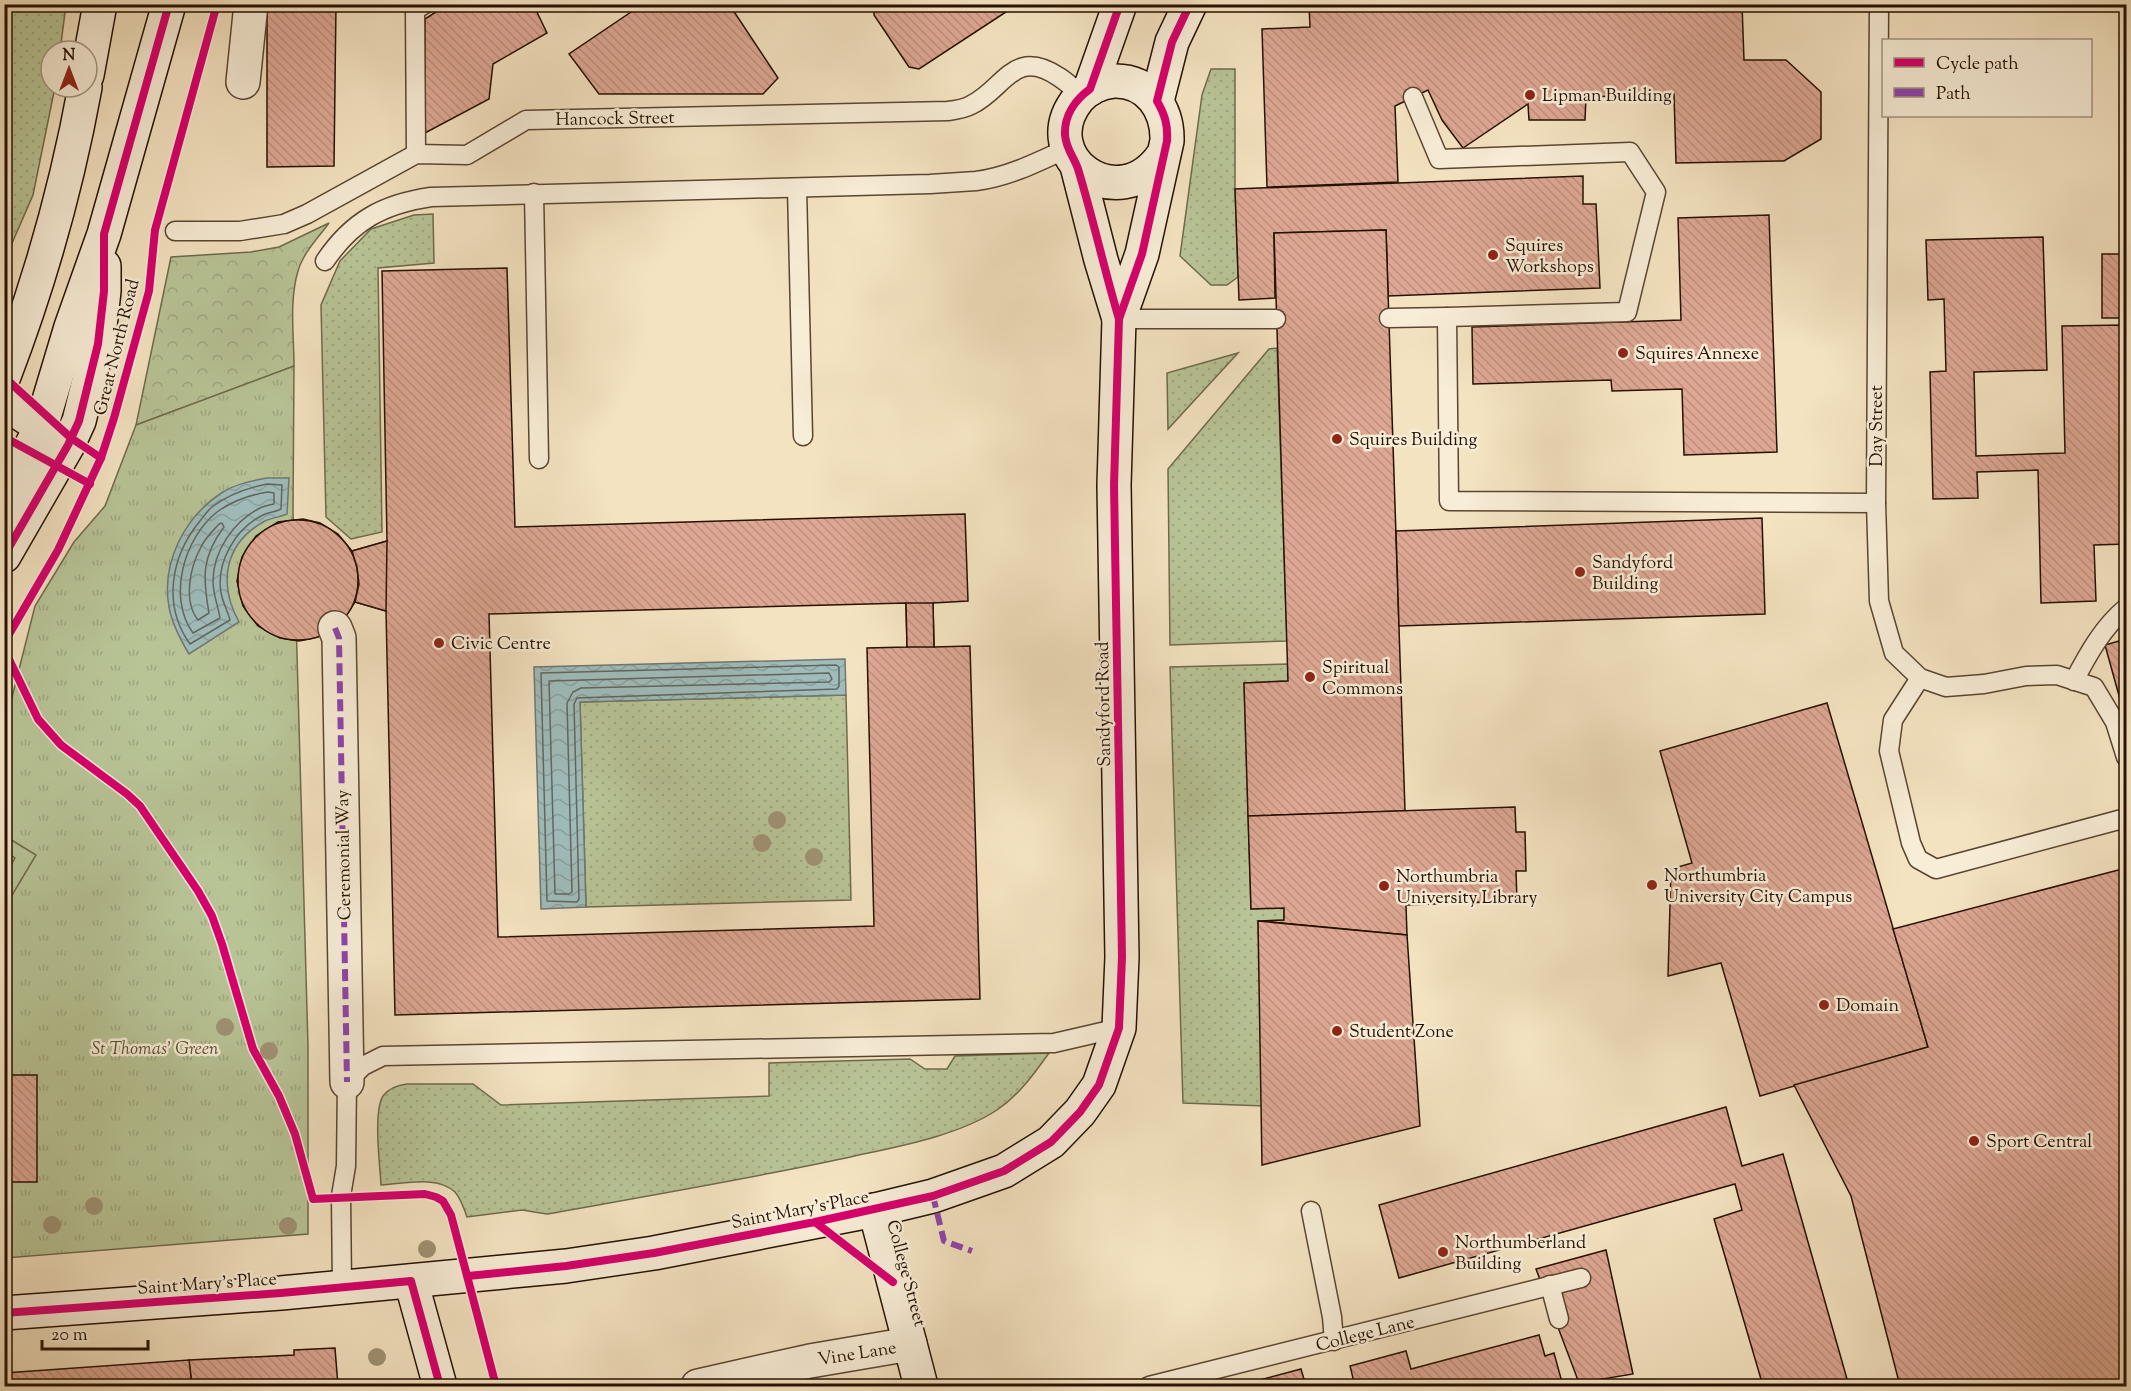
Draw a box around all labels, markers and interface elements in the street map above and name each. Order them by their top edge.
north arrow [39,39,99,99]
legend [1882,39,2092,117]
text: N [63,45,76,68]
text: Cycle path [1936,52,2019,78]
text: Path [1936,82,1971,108]
place label: Lipman Building [1542,84,1672,110]
marker: Lipman Building [1523,88,1537,102]
street label: Hancock Street [555,106,675,134]
place label: Squires Workshops [1505,234,1594,281]
marker: Squires Workshops [1486,248,1500,262]
street label: Great North Road [88,277,147,418]
place label: Squires Annexe [1635,342,1759,368]
marker: Squires Annexe [1616,346,1630,360]
street label: Day Street [1865,385,1891,467]
place label: Squires Building [1349,428,1477,454]
marker: Squires Building [1330,432,1344,446]
place label: Sandyford Building [1592,551,1673,598]
marker: Sandyford Building [1573,565,1587,579]
place label: Civic Centre [451,632,551,658]
marker: Civic Centre [432,636,446,650]
street label: Sandyford Road [1091,641,1119,767]
place label: Spiritual Commons [1322,656,1403,703]
marker: Spiritual Commons [1303,670,1317,684]
street label: Ceremonial Way [331,789,359,921]
place label: Northumbria University City Campus [1664,864,1852,911]
place label: Northumbria University Library [1396,865,1538,912]
marker: Northumbria University City Campus [1645,878,1659,892]
marker: Northumbria University Library [1377,879,1391,893]
place label: Domain [1836,994,1899,1020]
marker: Domain [1817,998,1831,1012]
place label: Student Zone [1349,1020,1454,1046]
marker: Student Zone [1330,1024,1344,1038]
park label: St Thomas' Green [92,1037,219,1063]
place label: Sport Central [1986,1130,2092,1156]
marker: Sport Central [1967,1134,1981,1148]
street label: Saint Mary's Place [729,1185,871,1237]
street label: College Street [878,1217,932,1330]
place label: Northumberland Building [1455,1231,1586,1278]
marker: Northumberland Building [1436,1245,1450,1259]
street label: Saint Mary's Place [137,1267,278,1303]
street label: College Lane [1313,1310,1418,1360]
scale bar [42,1313,148,1351]
text: 20 m [51,1323,88,1349]
street label: Vine Lane [816,1336,898,1374]

